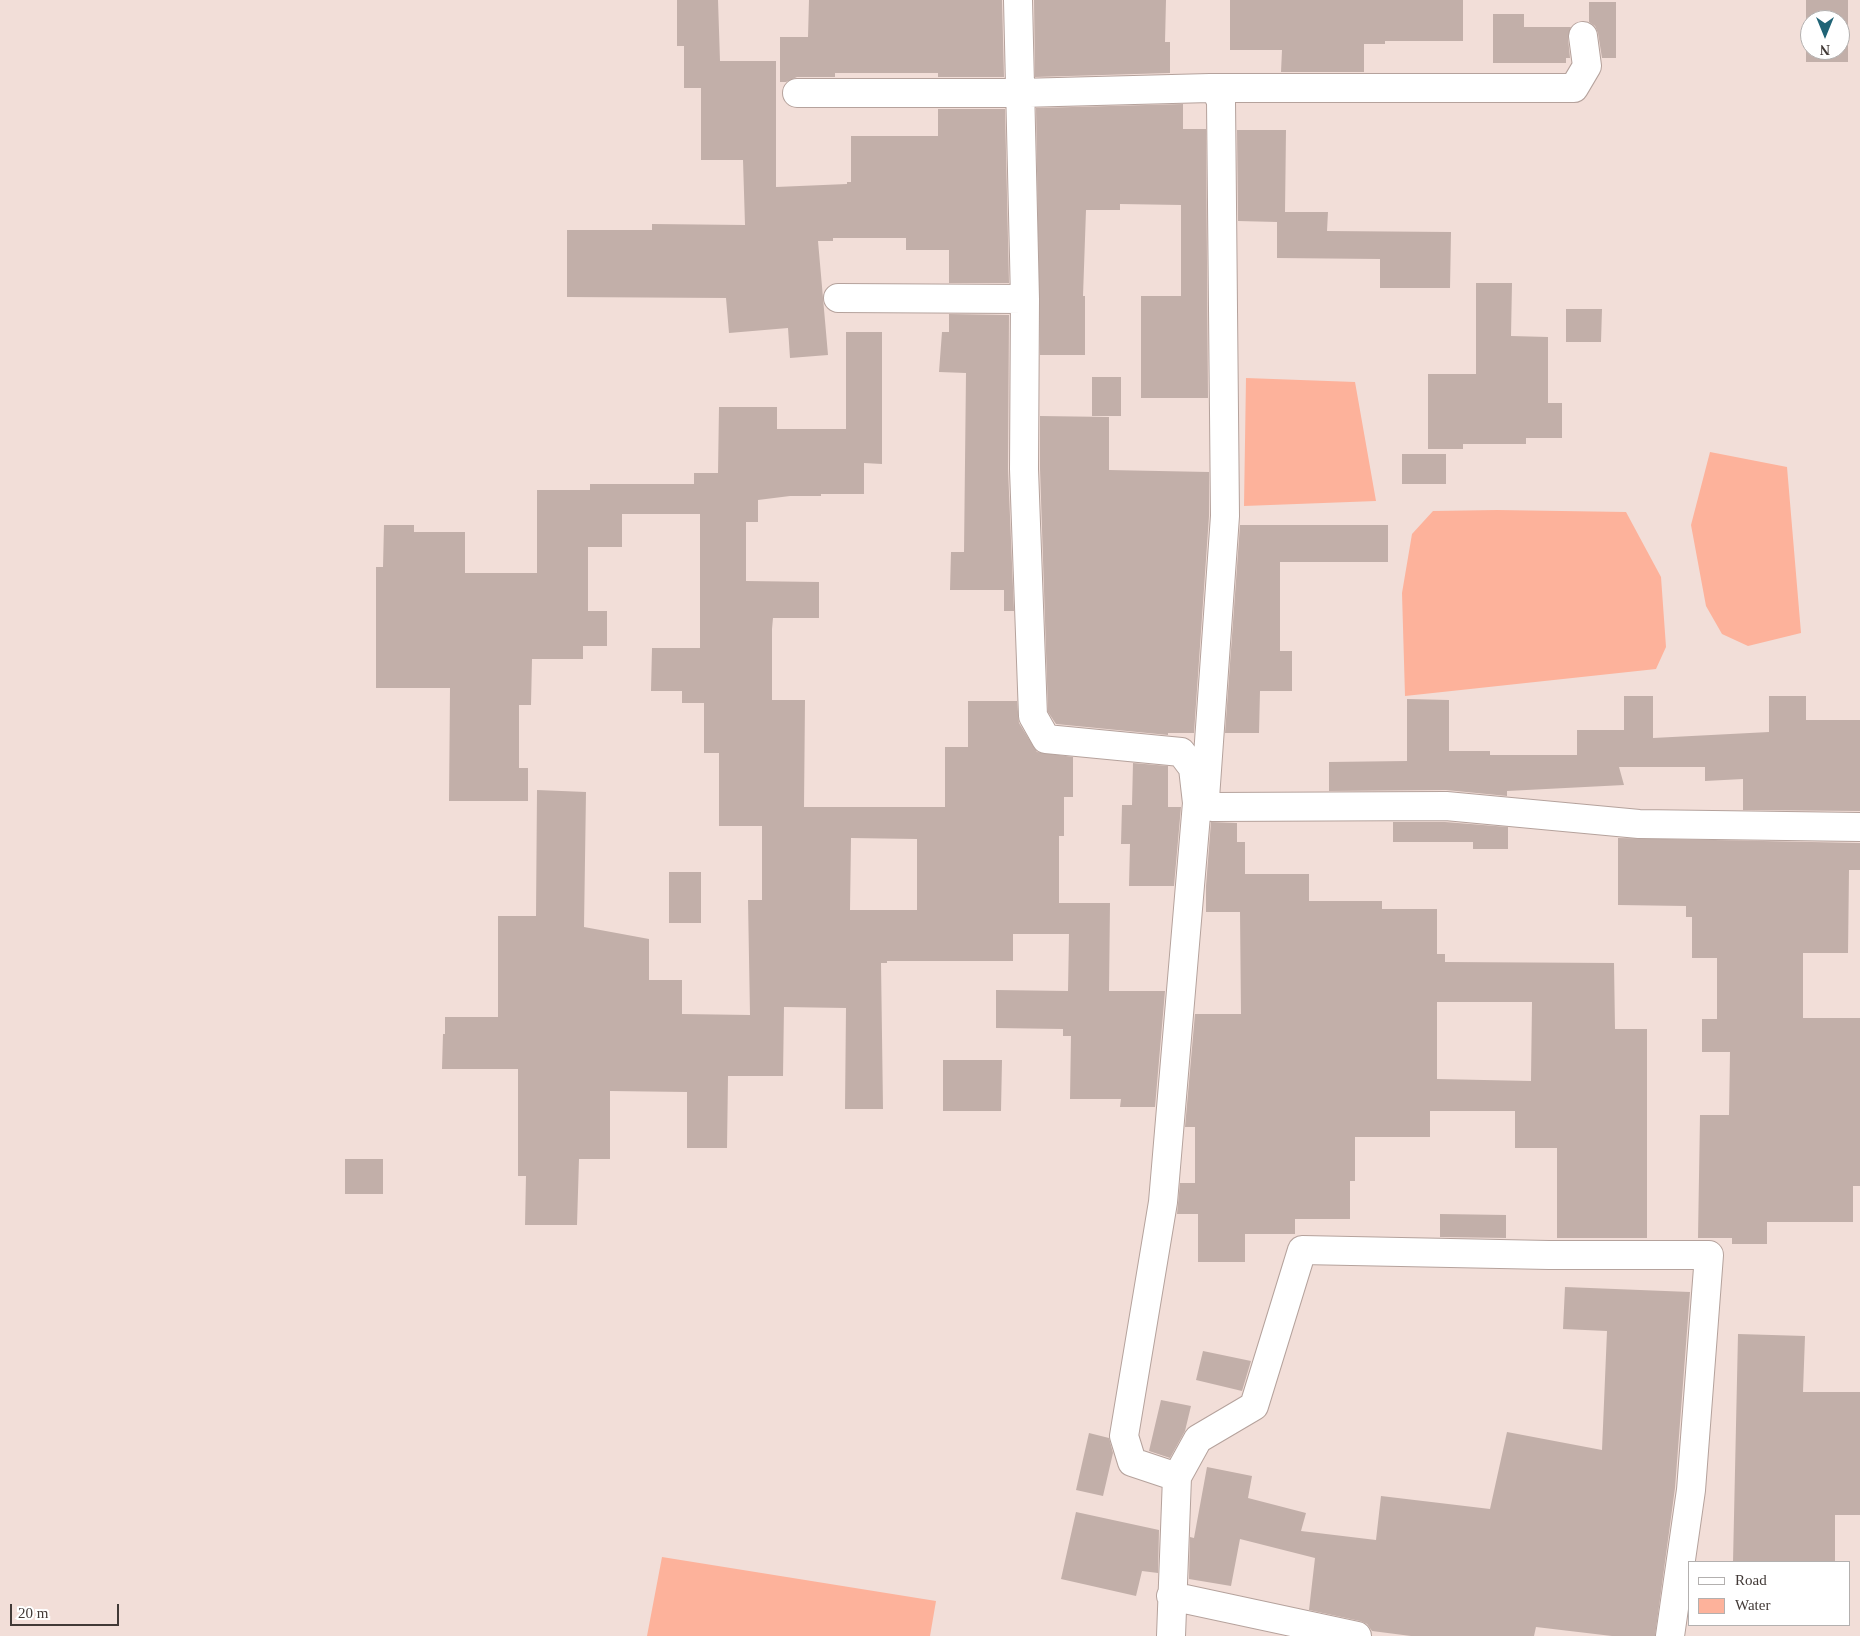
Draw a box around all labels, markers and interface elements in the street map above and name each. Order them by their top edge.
north arrow [1800,10,1850,60]
text: N [1820,42,1830,57]
legend [1688,1561,1850,1626]
text: Road [1735,1572,1767,1588]
scale bar [12,1594,121,1626]
text: Water [1735,1597,1770,1613]
text: 20 m [18,1605,48,1621]

